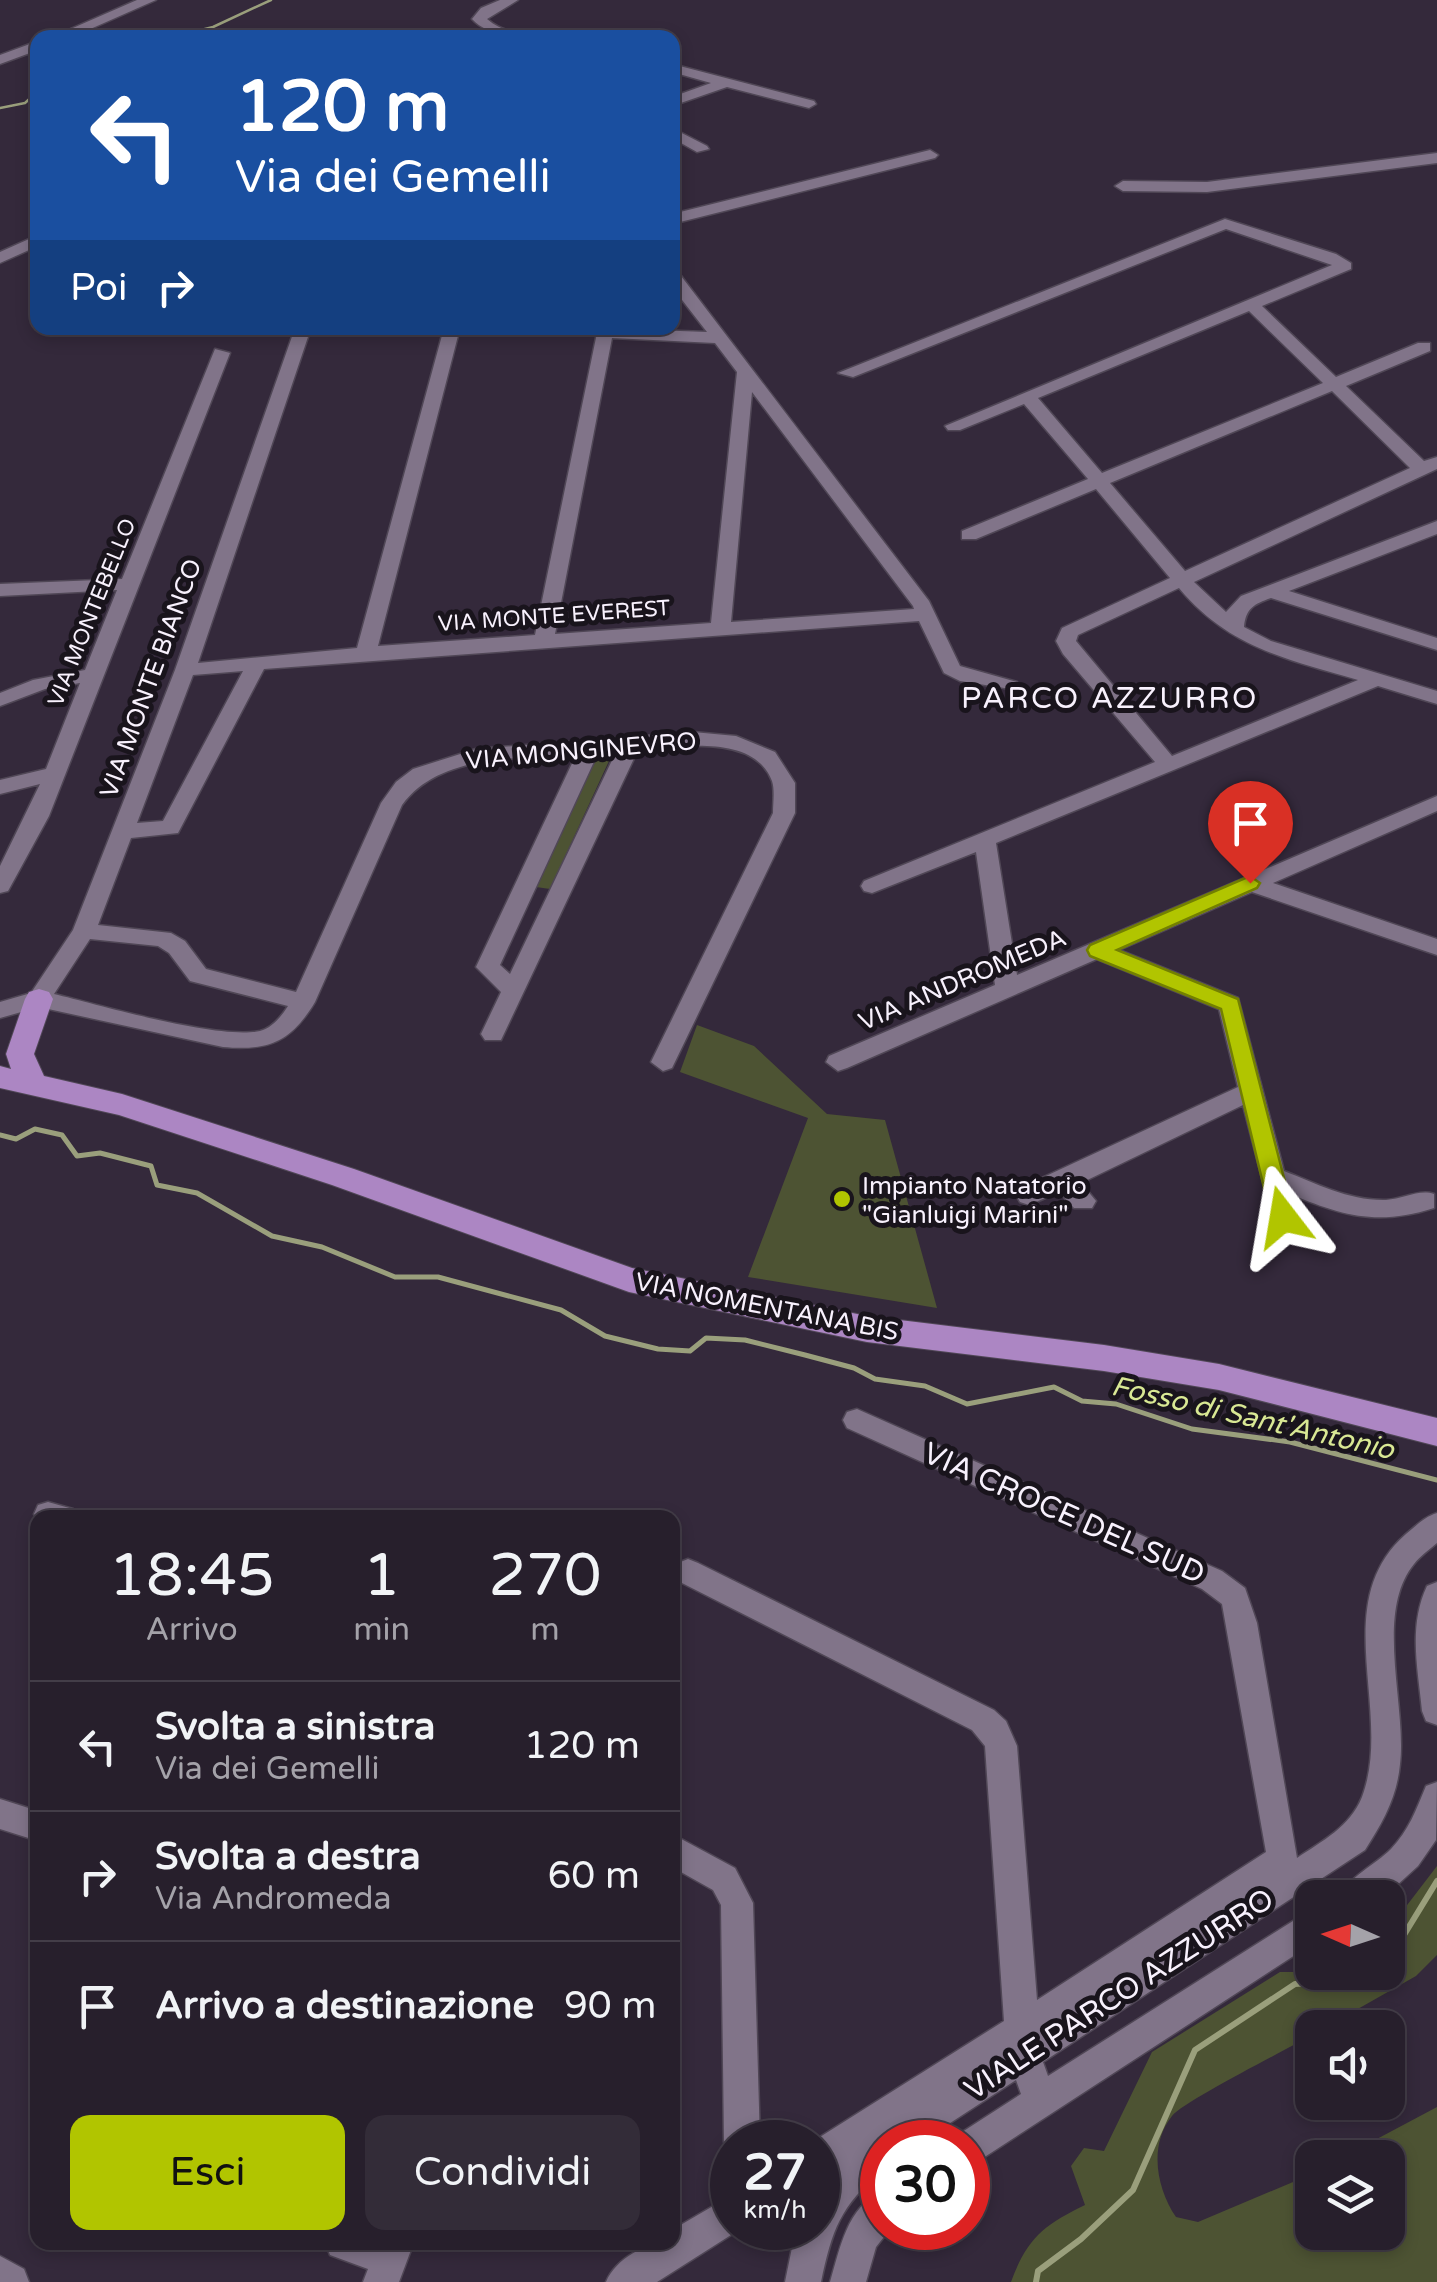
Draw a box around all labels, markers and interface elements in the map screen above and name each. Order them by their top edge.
text: 120 m [235,66,449,150]
icon: left [70,70,200,200]
text: Via dei Gemelli [235,151,551,205]
icon: right [148,260,203,315]
text: Poi [70,265,128,311]
street label: VIA MONTEBELLO [42,515,142,710]
street label: VIA MONTE BIANCO [94,555,208,802]
street label: VIA MONTE EVEREST [437,595,672,637]
district label: PARCO AZZURRO [961,680,1259,717]
street label: VIA MONGINEVRO [464,726,698,776]
pin [1208,781,1293,884]
icon: arrive [1223,796,1278,851]
street label: VIA ANDROMEDA [854,923,1071,1037]
position arrow [1231,1165,1335,1269]
place label: Impianto Natatorio "Gianluigi Marini" [862,1171,1087,1230]
marker: Impianto Natatorio "Gianluigi Marini" [831,1188,853,1210]
street label: VIA NOMENTANA BIS [633,1267,901,1347]
water label: Fosso di Sant'Antonio [1108,1369,1399,1467]
street label: VIA CROCE DEL SUD [917,1435,1210,1592]
text: 18:45 [108,1540,275,1612]
text: 1 [363,1540,400,1612]
text: 270 [488,1540,602,1612]
text: Arrivo [145,1611,238,1649]
text: min [353,1611,410,1649]
text: m [530,1611,560,1649]
text: Svolta a sinistra [155,1704,435,1750]
icon: left [70,1719,125,1774]
text: 120 m [524,1723,640,1769]
text: Via dei Gemelli [155,1750,379,1788]
text: Svolta a destra [155,1834,421,1880]
icon: right [70,1849,125,1904]
text: 60 m [548,1853,640,1899]
text: Via Andromeda [155,1880,391,1918]
street label: VIALE PARCO AZZURRO [958,1880,1281,2108]
north arrow [1295,1880,1405,1990]
map controls [1295,1880,1405,2250]
icon: arrive [70,1979,125,2034]
text: Arrivo a destinazione [155,1983,534,2029]
text: 90 m [564,1983,656,2029]
button: sound [1295,2010,1405,2120]
button: Esci [70,2115,345,2230]
button: Condividi [365,2115,640,2230]
speed limit sign: 30 [860,2120,990,2250]
button: layers [1295,2140,1405,2250]
text: 27 [744,2143,806,2203]
text: km/h [744,2195,806,2225]

